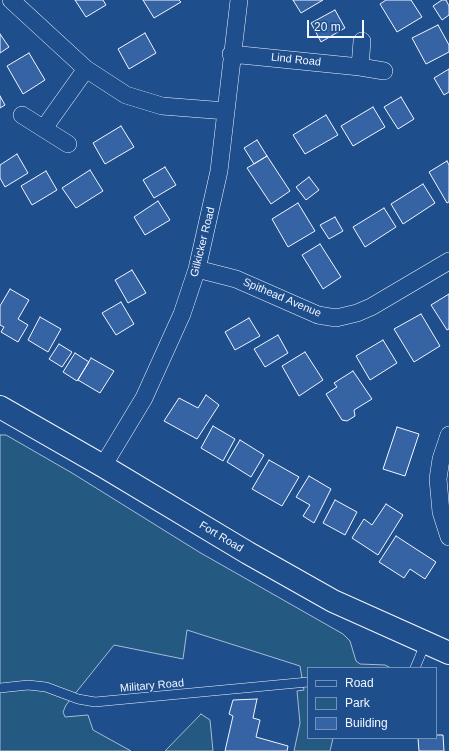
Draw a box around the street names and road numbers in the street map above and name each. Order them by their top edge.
street label: Lind Road [270,51,322,69]
street label: Gilkicker Road [188,206,218,278]
street label: Spithead Avenue [241,276,323,320]
street label: Fort Road [197,519,245,555]
street label: Military Road [119,677,185,695]

